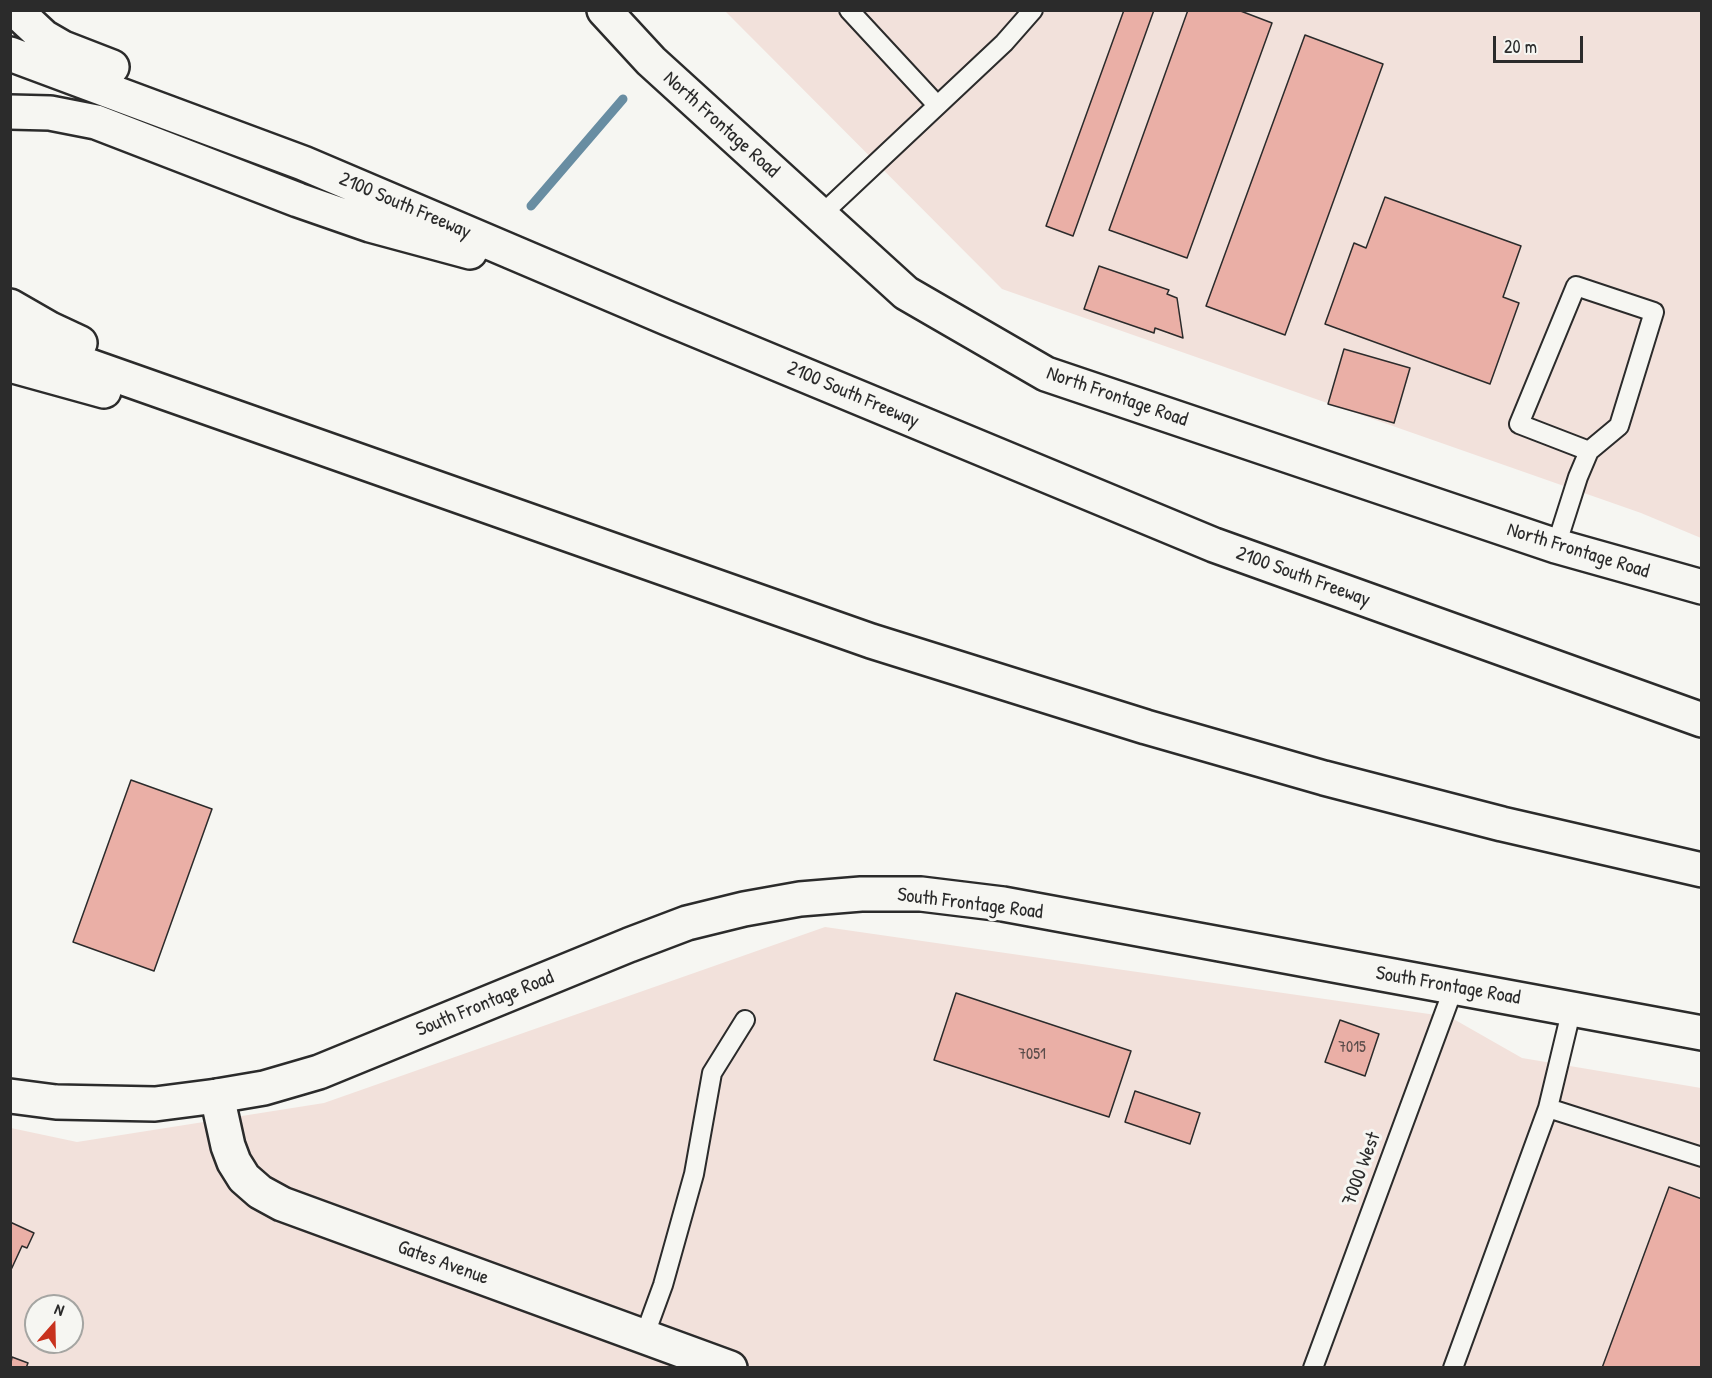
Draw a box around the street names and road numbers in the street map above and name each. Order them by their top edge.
street label: North Frontage Road [658,67,784,183]
street label: 2100 South Freeway [335,167,475,245]
street label: 2100 South Freeway [783,356,923,434]
street label: North Frontage Road [1043,362,1191,432]
street label: North Frontage Road [1504,518,1652,584]
street label: 2100 South Freeway [1233,542,1373,612]
street label: South Frontage Road [896,883,1044,925]
street label: South Frontage Road [1374,961,1522,1011]
street label: South Frontage Road [413,965,557,1043]
street label: 7000 West [1338,1129,1386,1209]
street label: Gates Avenue [394,1235,492,1291]

